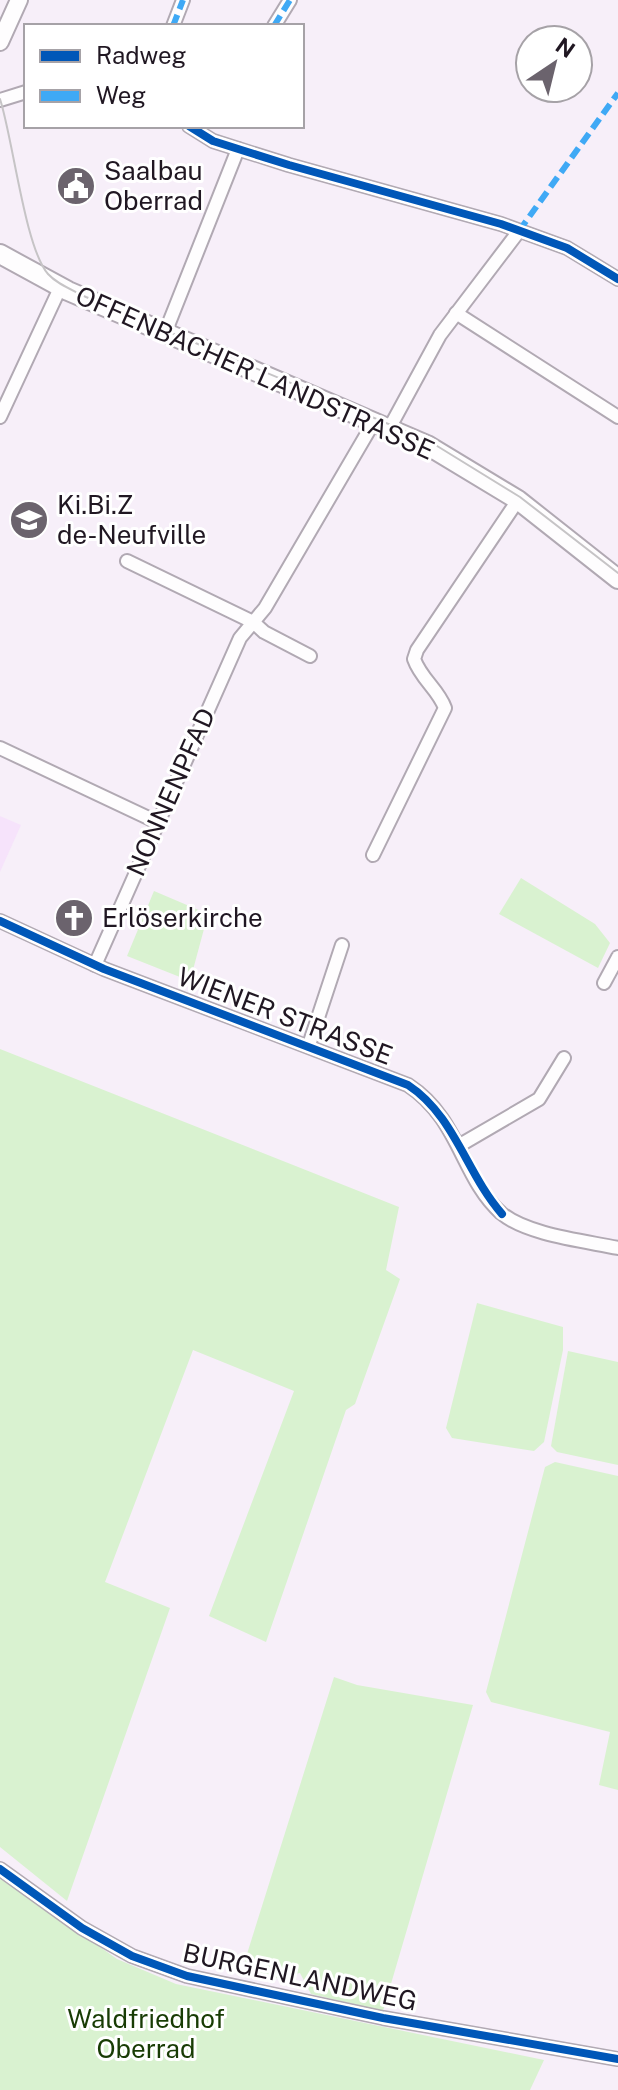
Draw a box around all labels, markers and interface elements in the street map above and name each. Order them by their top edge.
legend [24,24,304,128]
north arrow [514,24,594,104]
text: N [551,32,580,63]
text: Radweg [96,41,187,69]
text: Weg [96,81,146,109]
place label: Saalbau Oberrad [104,155,203,216]
public building icon: Saalbau Oberrad [55,165,97,207]
street label: OFFENBACHER LANDSTRASSE [71,279,439,466]
place label: Ki.Bi.Z de-Neufville [57,489,206,550]
school or university icon: Ki.Bi.Z de-Neufville [8,499,50,541]
street label: NONNENPFAD [120,703,221,881]
church icon: Erlöserkirche [53,897,95,939]
place label: Erlöserkirche [102,902,263,933]
street label: WIENER STRASSE [173,960,397,1071]
street label: BURGENLANDWEG [180,1937,420,2016]
park label: Waldfriedhof Oberrad [67,2003,225,2064]

